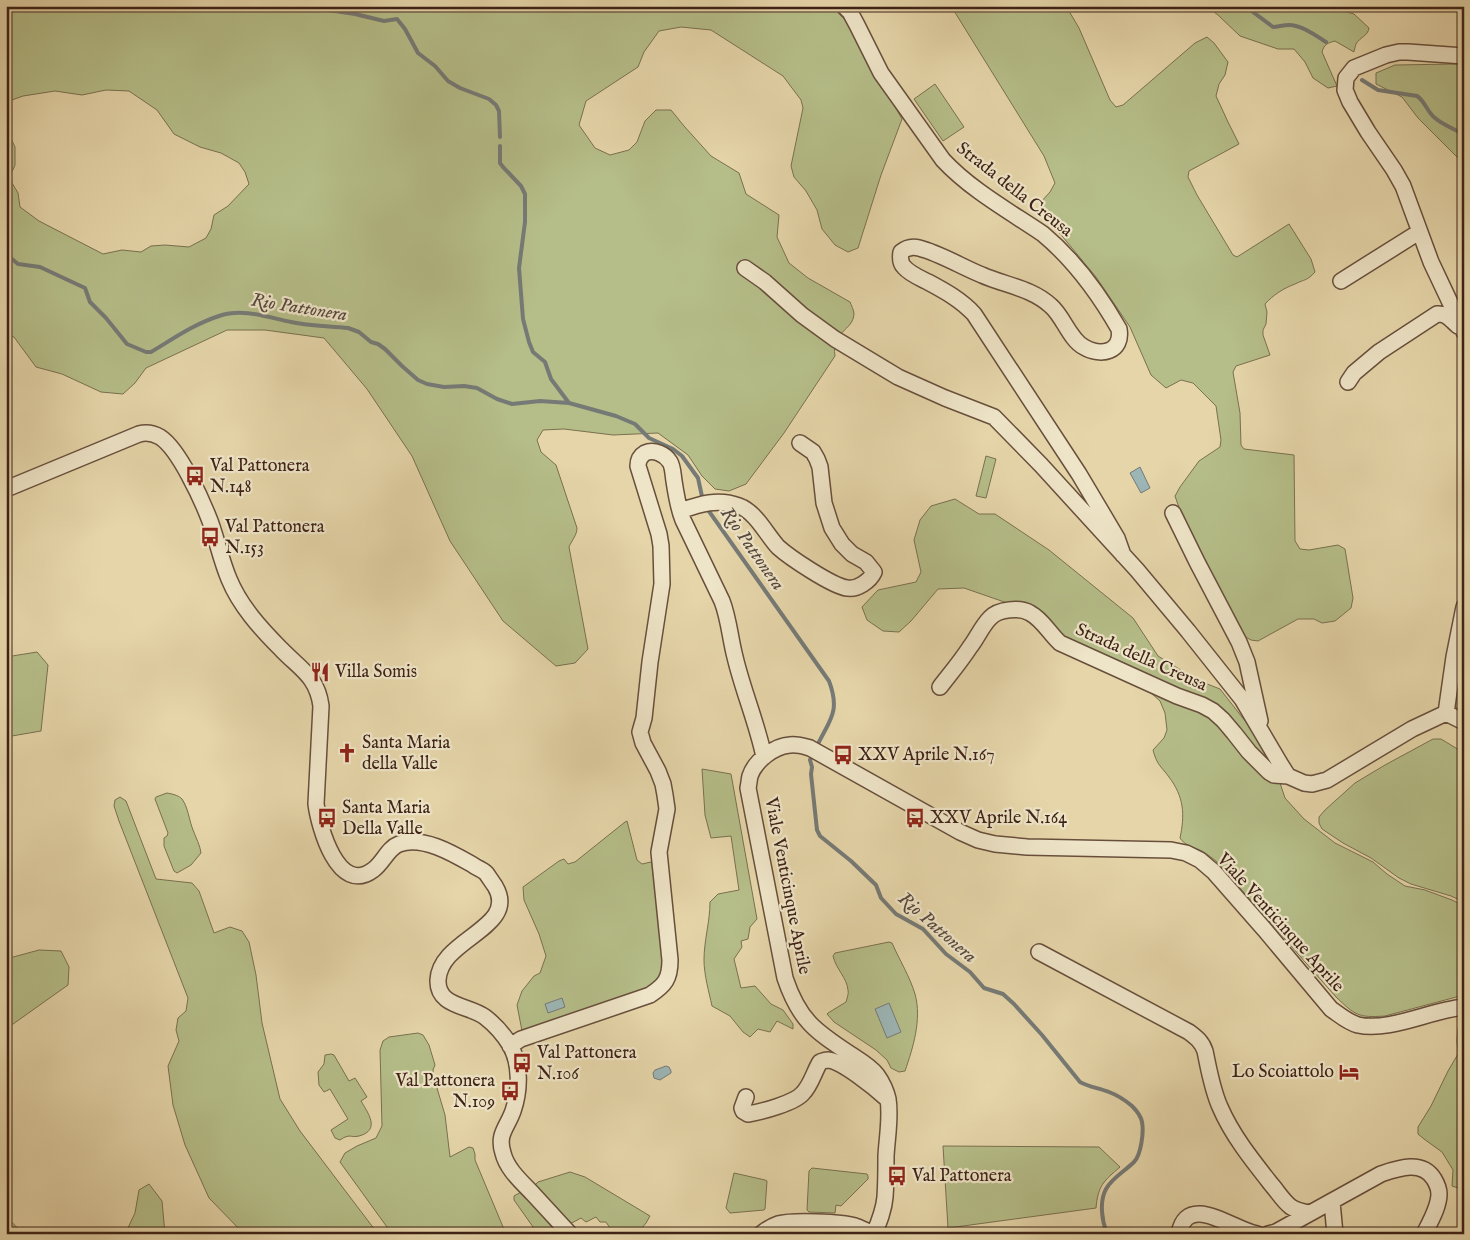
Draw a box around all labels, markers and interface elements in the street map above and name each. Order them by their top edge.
street label: Strada della Creusa [951,137,1077,243]
water label: Rio Pattonera [249,289,349,327]
place label: Val Pattonera N.148 [209,455,310,499]
bus stop icon: Val Pattonera N.148 [184,465,206,487]
water label: Rio Pattonera [714,502,790,596]
place label: Val Pattonera N.153 [224,516,325,560]
bus stop icon: Val Pattonera N.153 [199,526,221,548]
street label: Strada della Creusa [1072,619,1211,697]
restaurant icon: Villa Somis [309,661,331,683]
place label: Villa Somis [334,661,417,684]
place label: Santa Maria della Valle [362,732,451,776]
church icon: Santa Maria della Valle [336,742,358,764]
bus stop icon: XXV Aprile N.167 [832,744,854,766]
place label: XXV Aprile N.167 [858,744,995,767]
street label: Viale Venticinque Aprile [758,795,815,977]
place label: Santa Maria Della Valle [342,797,431,841]
bus stop icon: Santa Maria Della Valle [316,807,338,829]
bus stop icon: XXV Aprile N.164 [904,807,926,829]
place label: XXV Aprile N.164 [930,807,1067,830]
street label: Viale Venticinque Aprile [1211,848,1349,998]
water label: Rio Pattonera [893,887,981,969]
place label: Val Pattonera N.106 [536,1042,637,1086]
bus stop icon: Val Pattonera N.106 [511,1052,533,1074]
place label: Lo Scoiattolo [1232,1061,1334,1084]
hotel icon: Lo Scoiattolo [1338,1061,1360,1083]
place label: Val Pattonera N.109 [394,1070,495,1114]
bus stop icon: Val Pattonera N.109 [499,1080,521,1102]
bus stop icon: Val Pattonera [886,1165,908,1187]
place label: Val Pattonera [911,1165,1012,1188]

